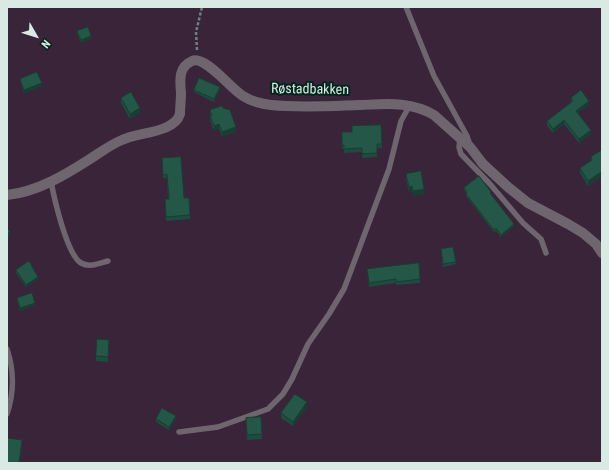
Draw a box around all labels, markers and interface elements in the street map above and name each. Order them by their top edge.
north arrow [16,16,56,56]
text: N [39,37,53,51]
street label: Røstadbakken [271,81,349,99]

